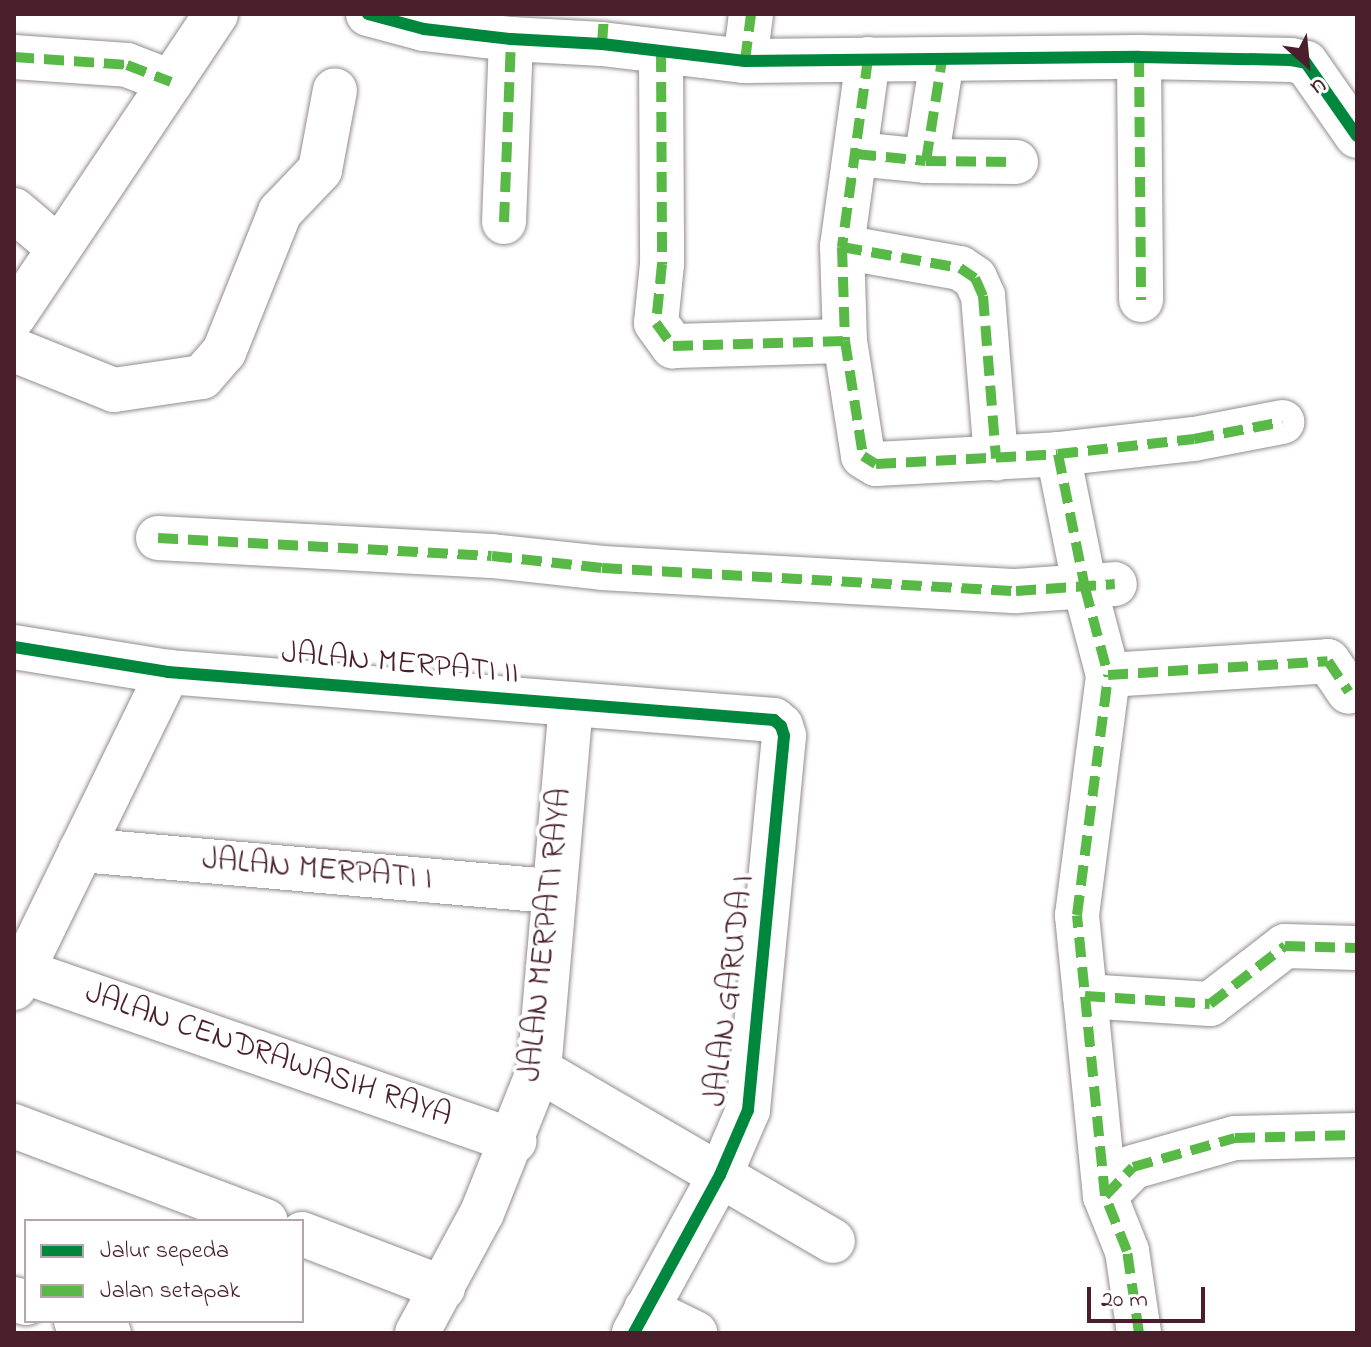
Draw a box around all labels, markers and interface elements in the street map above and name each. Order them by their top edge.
north arrow [1267,24,1347,104]
text: U [1304,68,1331,103]
street label: JALAN MERPATI II [280,635,520,695]
street label: JALAN MERPATI RAYA [512,786,582,1084]
street label: JALAN MERPATI I [200,842,434,900]
street label: JALAN GARUDA I [698,873,764,1109]
street label: JALAN CENDRAWASIH RAYA [80,975,456,1137]
legend [24,1219,304,1323]
text: Jalur sepeda [100,1234,229,1269]
scale bar [1091,1271,1209,1321]
text: Jalan setapak [100,1274,240,1309]
text: 20 m [1101,1283,1148,1318]

